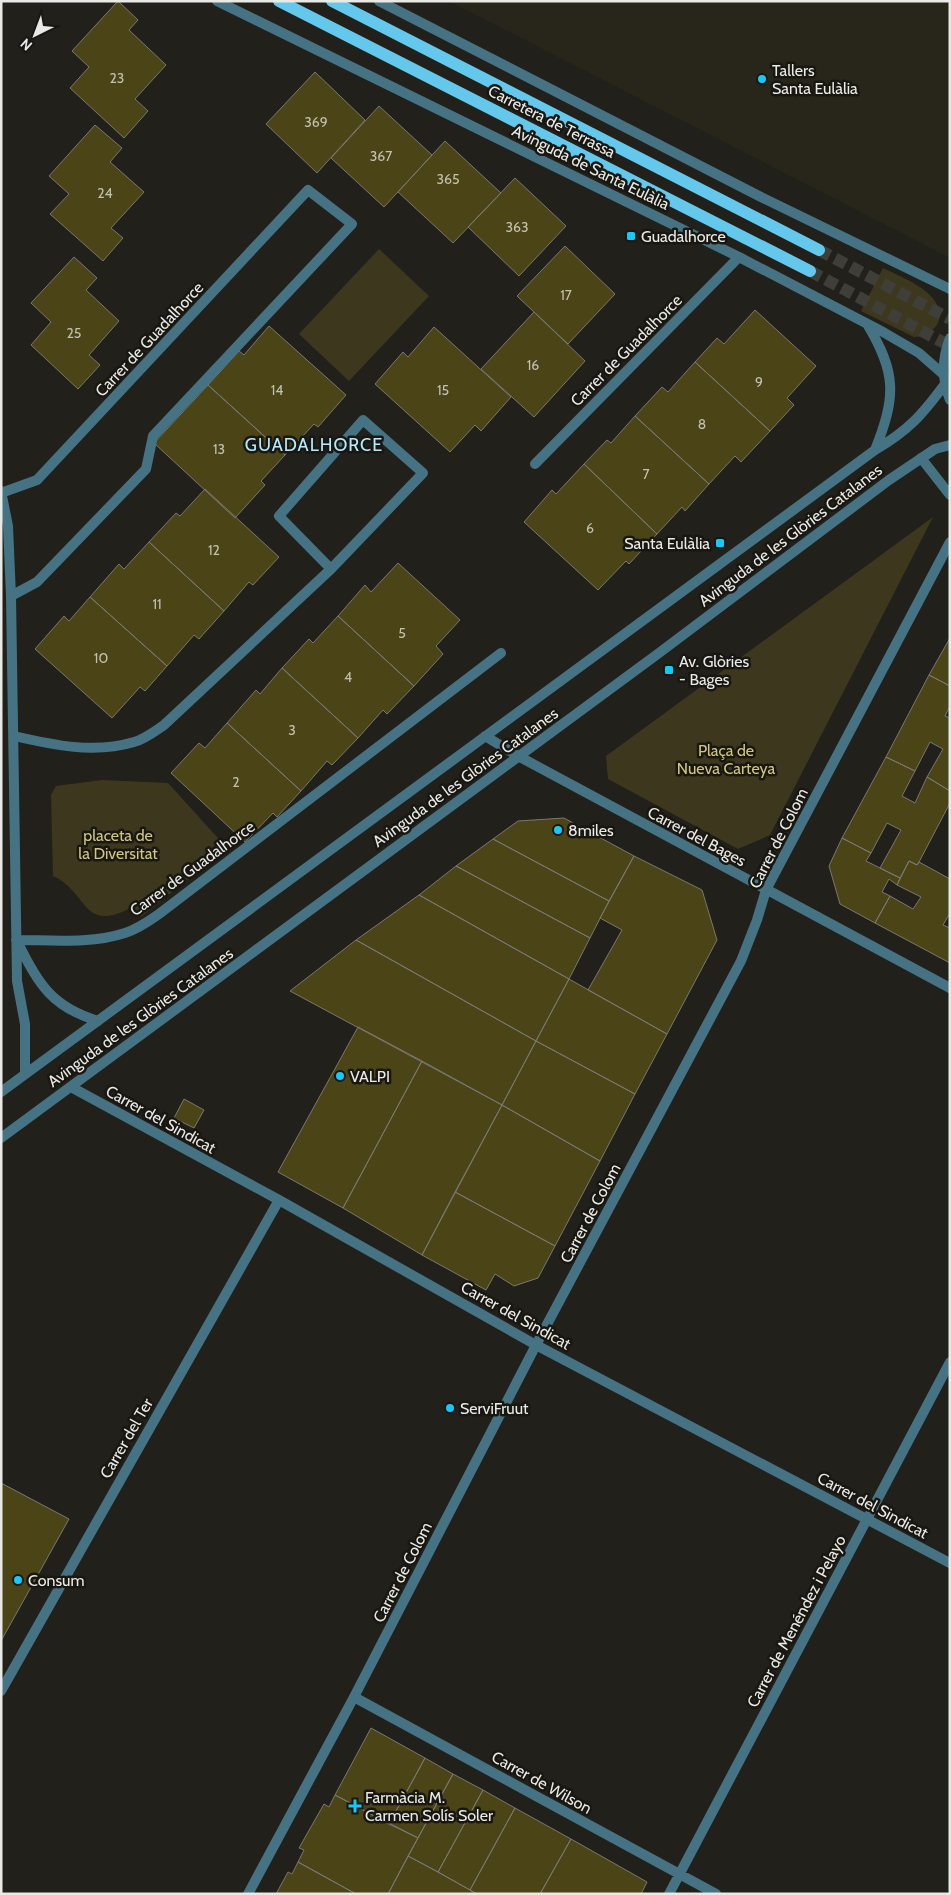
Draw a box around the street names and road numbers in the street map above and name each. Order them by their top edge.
street label: Carretera de Terrassa [485,81,619,162]
street label: Avinguda de Santa Eulàlia [509,121,673,214]
street label: Carrer de Guadalhorce [91,278,207,401]
street label: Carrer de Guadalhorce [567,291,686,410]
street label: Avinguda de les Glòries Catalanes [695,460,886,611]
street label: Avinguda de les Glòries Catalanes [369,704,562,851]
street label: Carrer de Colom [745,785,812,892]
street label: Carrer del Bages [644,803,750,871]
street label: Carrer de Guadalhorce [126,817,258,920]
street label: Avinguda de les Glòries Catalanes [44,944,237,1091]
street label: Carrer del Sindicat [102,1081,220,1158]
street label: Carrer de Colom [556,1160,625,1266]
street label: Carrer del Sindicat [457,1277,575,1354]
street label: Carrer del Ter [96,1394,157,1482]
street label: Carrer del Sindicat [814,1468,932,1543]
street label: Carrer de Colom [369,1519,436,1626]
street label: Carrer de Menéndez i Pelayo [743,1532,850,1711]
street label: Carrer de Wilson [488,1747,595,1818]

